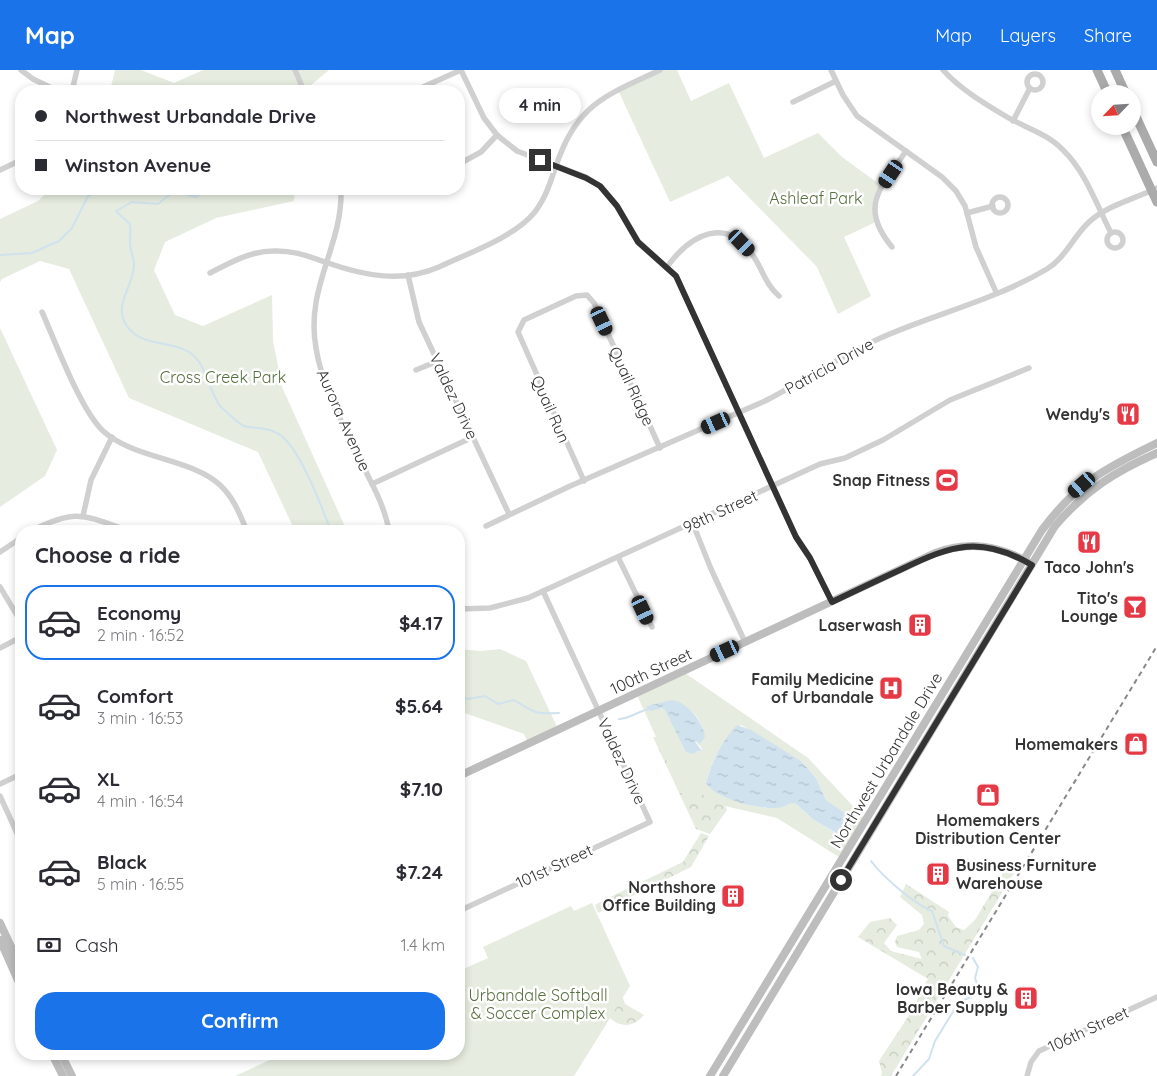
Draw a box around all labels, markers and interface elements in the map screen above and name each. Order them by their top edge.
text: Map [25,20,75,50]
text: Map [935,24,972,47]
text: Layers [1000,24,1056,47]
text: Share [1084,24,1132,47]
north arrow [1091,85,1141,135]
map controls [1091,85,1141,135]
callout: 4 min [499,88,581,122]
text: 4 min [519,95,561,115]
text: Northwest Urbandale Drive [65,104,316,128]
route end [529,149,551,171]
text: Winston Avenue [65,153,211,177]
car [876,157,905,191]
park label: Ashleaf Park [769,188,863,208]
car [726,227,757,259]
car [588,304,615,338]
street label: Patricia Drive [781,333,877,399]
street label: Quail Ridge [605,343,659,429]
street label: Valdez Drive [425,350,483,442]
street label: Aurora Avenue [313,366,375,474]
park label: Cross Creek Park [160,367,286,387]
street label: Quail Run [527,372,575,446]
restaurant icon: Wendy's [1115,401,1141,427]
place label: Wendy's [1046,404,1110,424]
car [699,410,732,436]
sports icon: Snap Fitness [934,467,960,493]
car [1065,469,1098,501]
place label: Snap Fitness [833,470,930,490]
street label: 98th Street [679,485,761,537]
restaurant icon: Taco John's [1076,529,1102,555]
text: Choose a ride [35,541,180,569]
place label: Taco John's [1044,557,1134,577]
place label: Tito's Lounge [1061,588,1118,626]
car [629,593,656,627]
bar icon: Tito's Lounge [1122,594,1148,620]
icon: car [37,600,82,645]
text: Economy [97,601,181,625]
text: $4.17 [399,611,443,635]
building icon: Laserwash [907,612,933,638]
place label: Laserwash [819,615,902,635]
text: 2 min · 16:52 [97,625,184,645]
car [708,638,741,664]
street label: 100th Street [607,643,695,699]
place label: Family Medicine of Urbandale [751,669,874,707]
street label: Northwest Urbandale Drive [826,669,946,851]
hospital icon: Family Medicine of Urbandale [878,675,904,701]
icon: car [37,683,82,728]
text: Comfort [97,684,174,708]
text: $5.64 [395,694,443,718]
text: 3 min · 16:53 [97,708,184,728]
street label: Valdez Drive [593,715,651,807]
shop icon: Homemakers [1123,731,1149,757]
place label: Homemakers [1015,734,1118,754]
icon: car [37,766,82,811]
text: XL [97,767,120,791]
text: $7.10 [400,777,443,801]
shop icon: Homemakers Distribution Center [975,782,1001,808]
text: 4 min · 16:54 [97,791,184,811]
place label: Homemakers Distribution Center [915,810,1061,848]
street label: 101st Street [512,840,596,892]
icon: car [37,849,82,894]
text: Black [97,850,147,874]
place label: Business Furniture Warehouse [956,855,1097,893]
text: $7.24 [396,860,443,884]
building icon: Business Furniture Warehouse [925,861,951,887]
route start [830,869,852,891]
text: 5 min · 16:55 [97,874,184,894]
place label: Northshore Office Building [602,877,716,915]
building icon: Northshore Office Building [720,883,746,909]
icon: cash [35,931,63,959]
text: Cash [75,933,119,957]
text: 1.4 km [401,935,445,955]
place label: Iowa Beauty & Barber Supply [896,979,1008,1017]
park label: Urbandale Softball & Soccer Complex [468,985,608,1023]
building icon: Iowa Beauty & Barber Supply [1013,985,1039,1011]
button: Confirm [35,992,445,1050]
street label: 106th Street [1045,1002,1131,1056]

